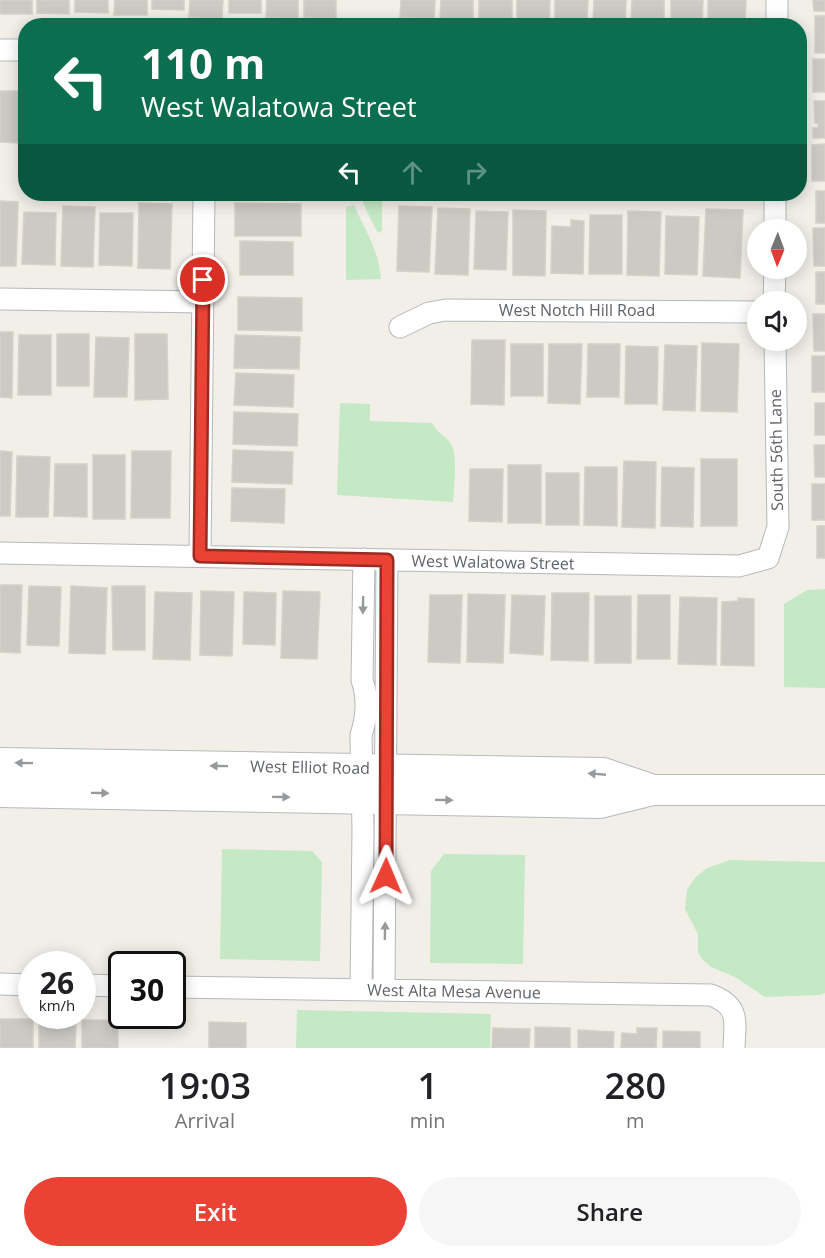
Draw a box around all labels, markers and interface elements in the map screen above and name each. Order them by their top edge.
text: 110 m [141,34,265,91]
icon: left [42,42,120,120]
text: West Walatowa Street [141,88,417,125]
icon: left [333,156,366,189]
icon: ahead [396,156,429,189]
icon: right [459,156,492,189]
north arrow [747,219,807,279]
map controls [747,219,807,351]
pin [177,254,228,305]
icon: arrive [186,263,219,296]
button: sound [747,291,807,351]
street label: West Notch Hill Road [499,299,655,321]
street label: South 56th Lane [764,389,788,511]
street label: West Walatowa Street [411,550,575,574]
one-way arrow [358,595,367,614]
street label: West Elliot Road [250,755,370,779]
one-way arrow [14,758,33,768]
one-way arrow [209,761,228,771]
one-way arrow [587,769,606,779]
one-way arrow [91,789,110,798]
one-way arrow [271,792,290,802]
one-way arrow [435,795,454,805]
position arrow [354,844,418,908]
one-way arrow [380,922,390,941]
speed limit sign: 30 [108,951,186,1029]
text: 26 [40,962,74,1003]
street label: West Alta Mesa Avenue [367,978,541,1004]
text: km/h [39,995,75,1015]
text: 19:03 [159,1061,251,1110]
text: 1 [417,1061,438,1110]
text: 280 [604,1061,666,1110]
text: Arrival [175,1107,235,1134]
text: min [410,1107,446,1134]
text: m [626,1107,645,1134]
button: Exit [24,1177,407,1246]
button: Share [419,1177,801,1246]

